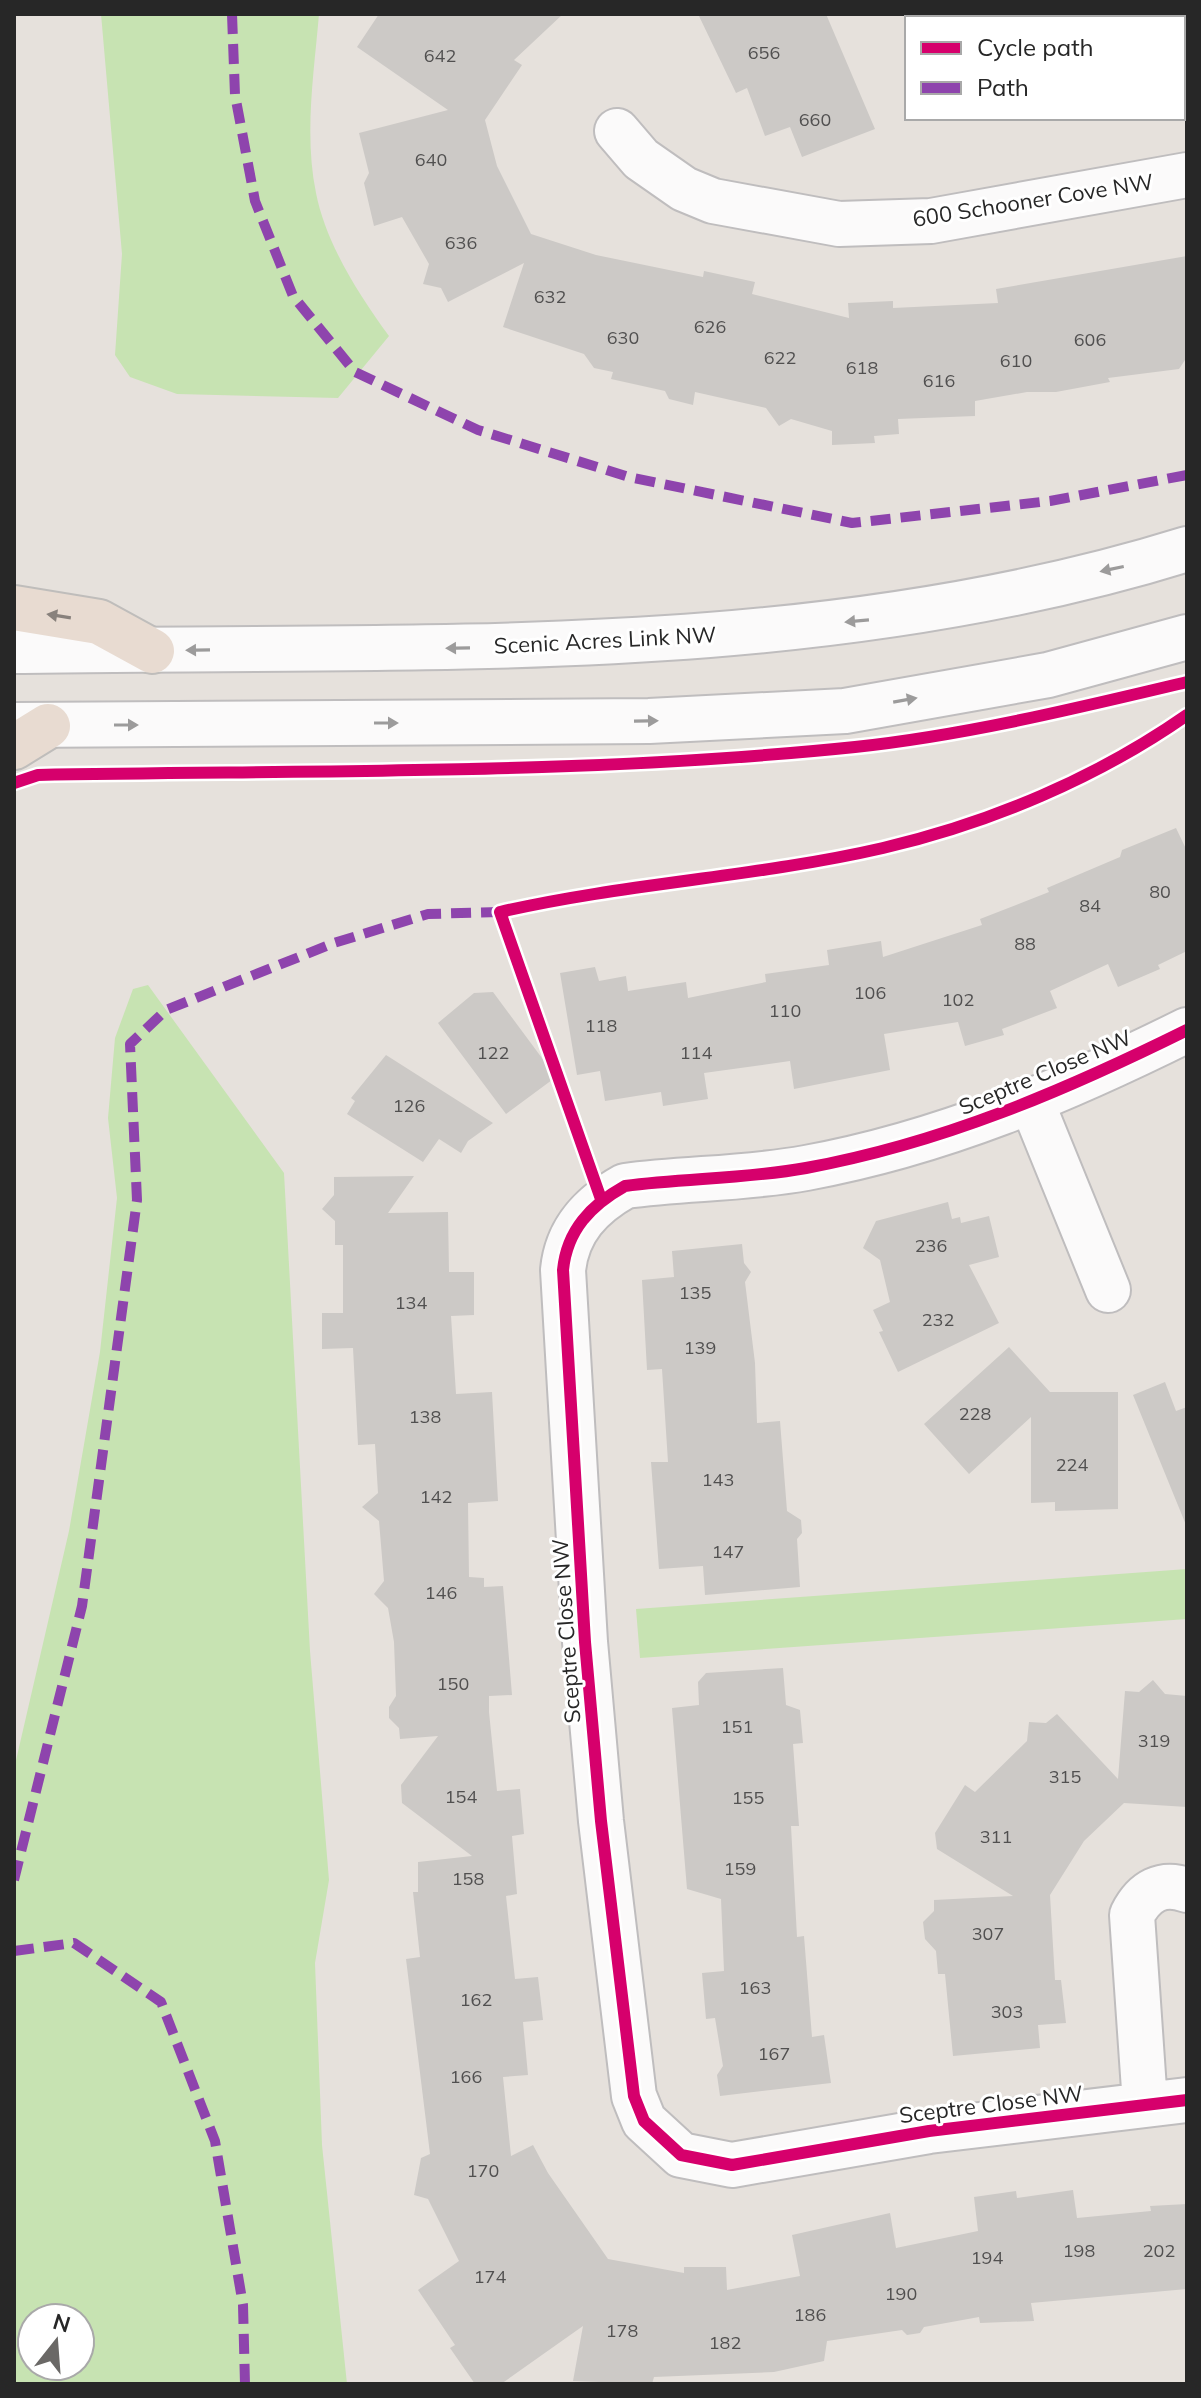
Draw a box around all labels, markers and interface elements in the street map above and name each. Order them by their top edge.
legend [905,16,1185,120]
text: Cycle path [977,32,1094,62]
house number: 656 [748,41,780,64]
house number: 642 [424,44,456,67]
text: Path [977,72,1029,102]
house number: 660 [799,108,831,131]
house number: 640 [415,148,447,171]
street label: 600 Schooner Cove NW [911,167,1155,233]
house number: 636 [445,231,477,254]
house number: 632 [534,285,566,308]
house number: 626 [694,315,726,338]
house number: 630 [607,326,639,349]
house number: 606 [1074,328,1106,351]
house number: 622 [764,346,796,369]
house number: 610 [1000,349,1032,372]
house number: 618 [846,356,878,379]
house number: 616 [923,369,955,392]
one-way arrow [1099,564,1124,576]
one-way arrow [46,609,71,622]
one-way arrow [844,615,869,628]
street label: Scenic Acres Link NW [493,620,717,660]
one-way arrow [445,642,470,654]
one-way arrow [185,644,210,656]
one-way arrow [893,694,918,706]
one-way arrow [634,715,659,728]
one-way arrow [374,717,399,729]
one-way arrow [114,719,139,731]
house number: 80 [1149,880,1171,903]
house number: 84 [1079,894,1101,917]
house number: 88 [1014,932,1036,955]
house number: 106 [854,981,886,1004]
house number: 102 [942,988,974,1011]
house number: 110 [769,999,801,1022]
house number: 118 [585,1014,617,1037]
street label: Sceptre Close NW [954,1023,1136,1121]
house number: 122 [477,1041,509,1064]
house number: 114 [680,1041,712,1064]
house number: 126 [393,1094,425,1117]
house number: 236 [915,1234,947,1257]
house number: 135 [679,1281,711,1304]
house number: 134 [395,1291,427,1314]
house number: 232 [922,1308,954,1331]
house number: 139 [684,1336,716,1359]
house number: 228 [959,1402,991,1425]
house number: 138 [409,1405,441,1428]
house number: 224 [1056,1453,1088,1476]
house number: 143 [702,1468,734,1491]
house number: 142 [420,1485,452,1508]
street label: Sceptre Close NW [546,1538,586,1724]
house number: 147 [712,1540,744,1563]
house number: 146 [425,1581,457,1604]
house number: 150 [437,1672,469,1695]
house number: 151 [721,1715,753,1738]
house number: 319 [1138,1729,1170,1752]
house number: 315 [1049,1765,1081,1788]
house number: 154 [445,1785,477,1808]
house number: 155 [732,1786,764,1809]
house number: 311 [980,1825,1012,1848]
house number: 159 [724,1857,756,1880]
house number: 158 [452,1867,484,1890]
house number: 307 [972,1922,1004,1945]
house number: 163 [739,1976,771,1999]
house number: 162 [460,1988,492,2011]
house number: 303 [991,2000,1023,2023]
house number: 167 [758,2042,790,2065]
house number: 166 [450,2065,482,2088]
street label: Sceptre Close NW [897,2079,1085,2129]
house number: 170 [467,2159,499,2182]
house number: 198 [1063,2239,1095,2262]
house number: 202 [1143,2239,1175,2262]
house number: 194 [971,2246,1003,2269]
house number: 174 [474,2265,506,2288]
house number: 190 [885,2282,917,2305]
north arrow [16,2302,96,2382]
house number: 186 [794,2303,826,2326]
text: N [50,2307,74,2339]
house number: 178 [606,2319,638,2342]
house number: 182 [709,2331,741,2354]

